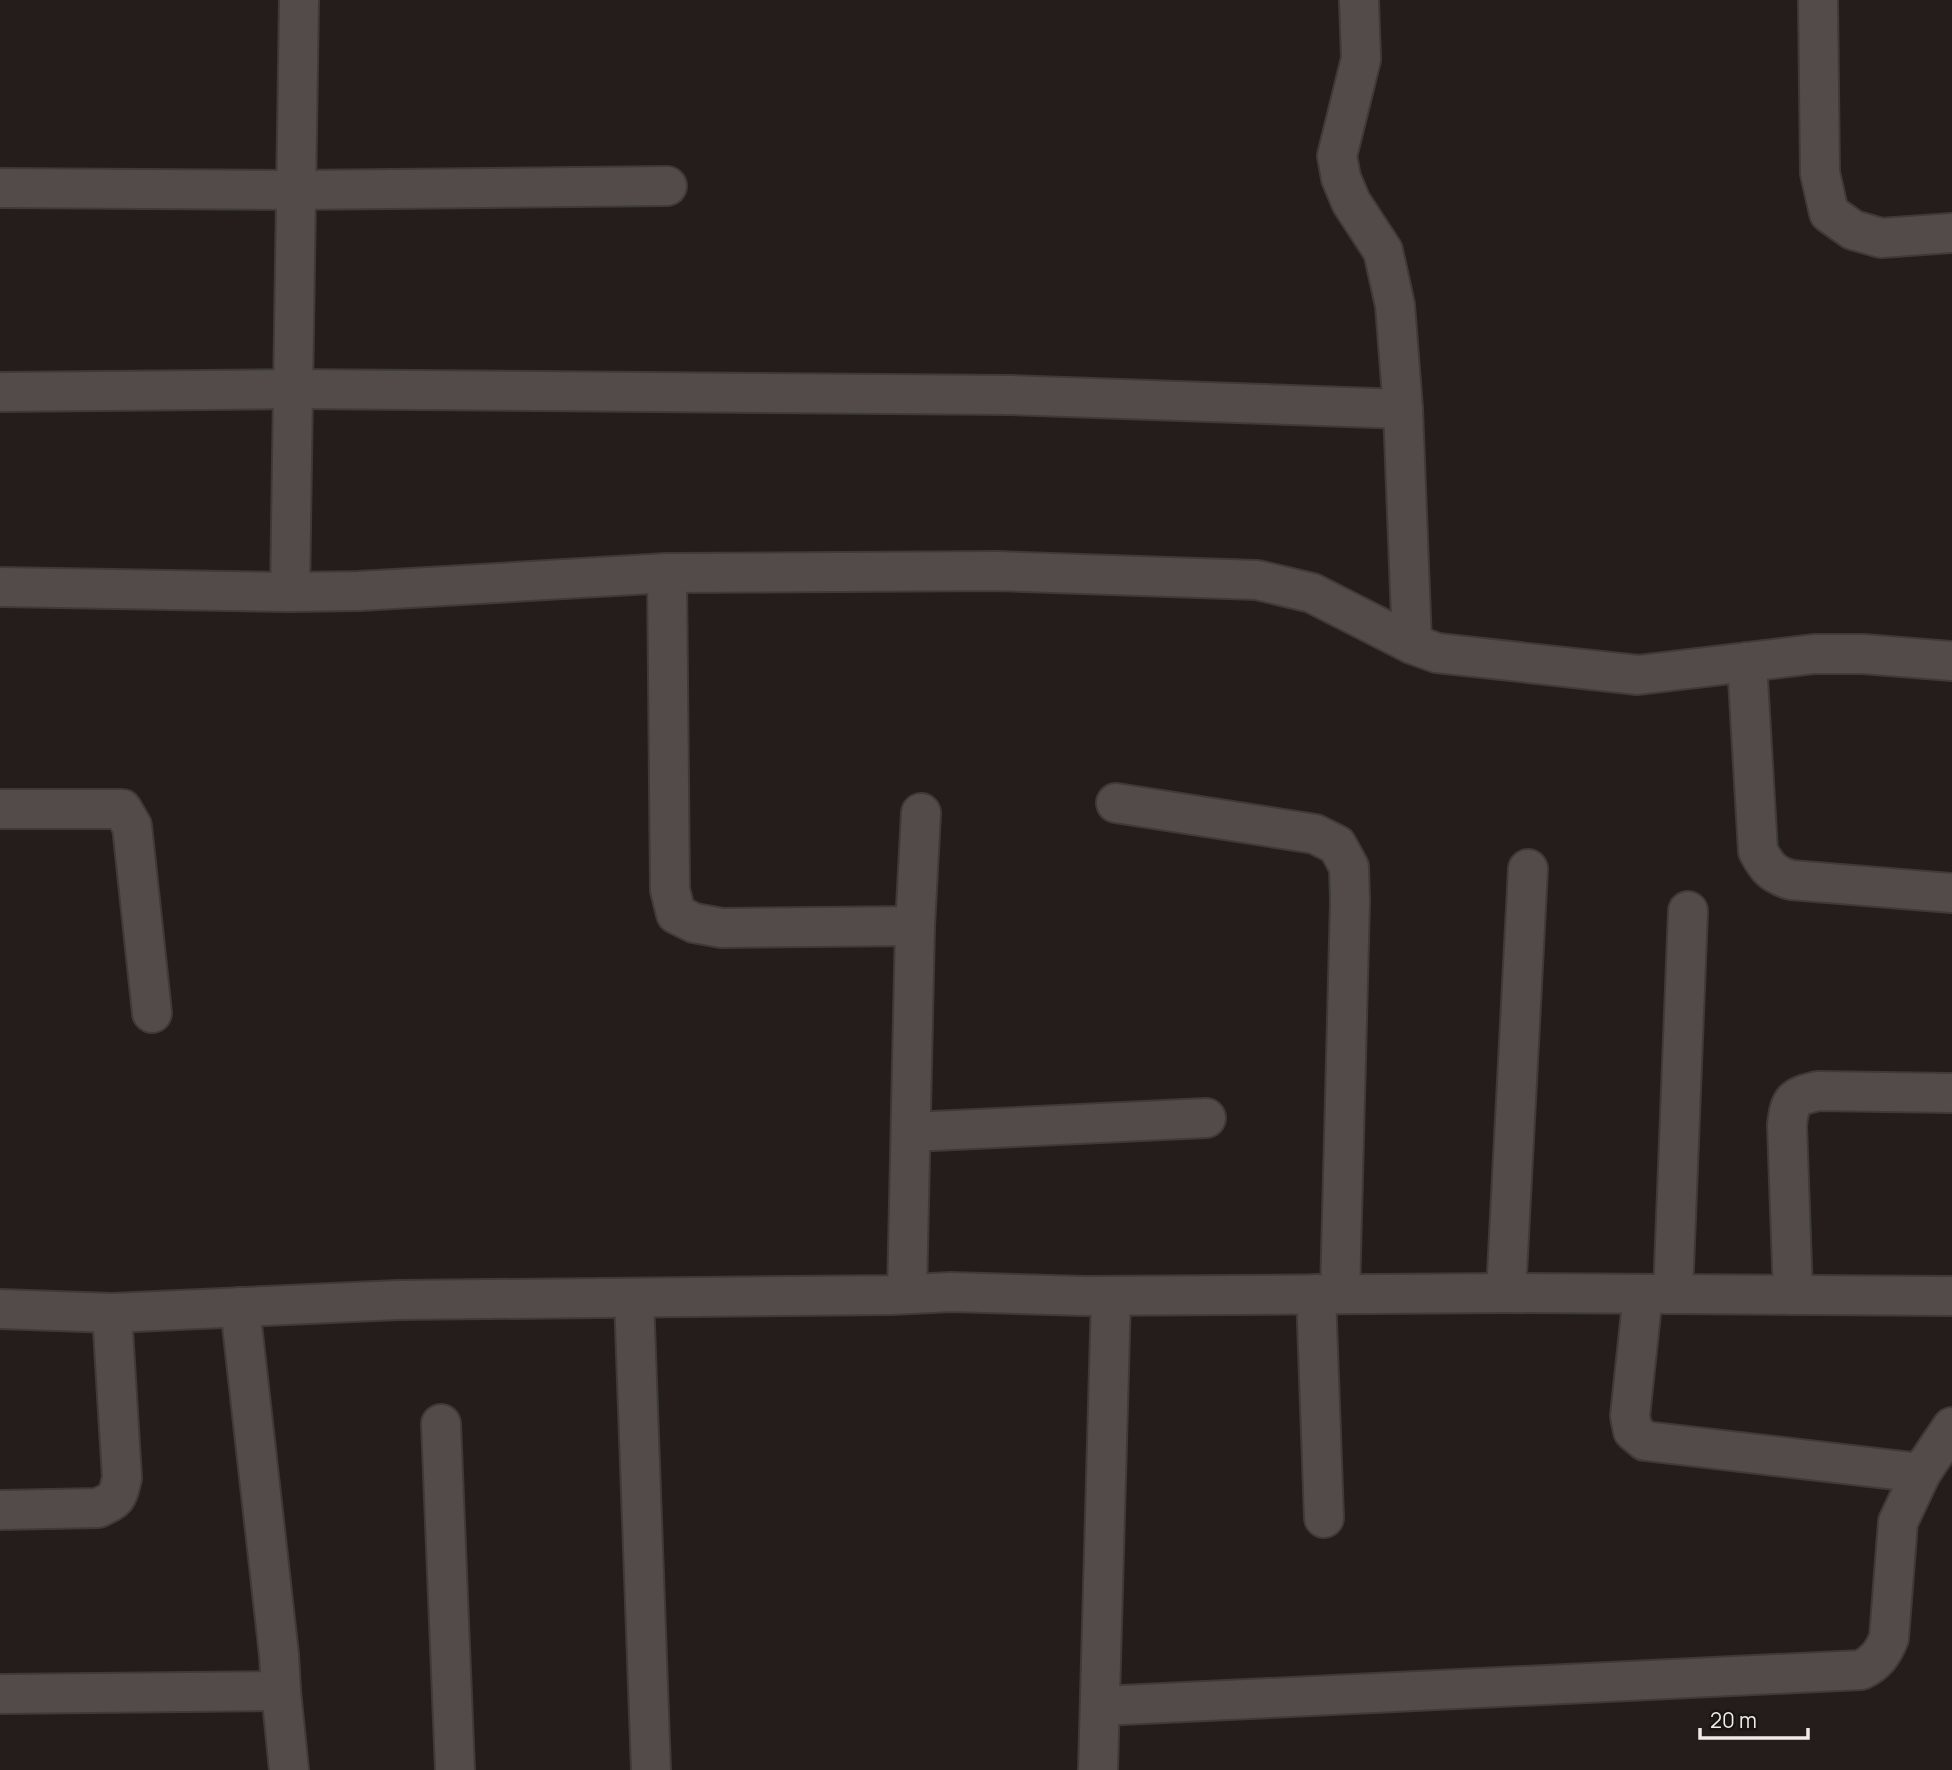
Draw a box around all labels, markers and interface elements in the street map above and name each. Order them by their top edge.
scale bar [1700,1696,1808,1740]
text: 20 m [1710,1706,1757,1734]

